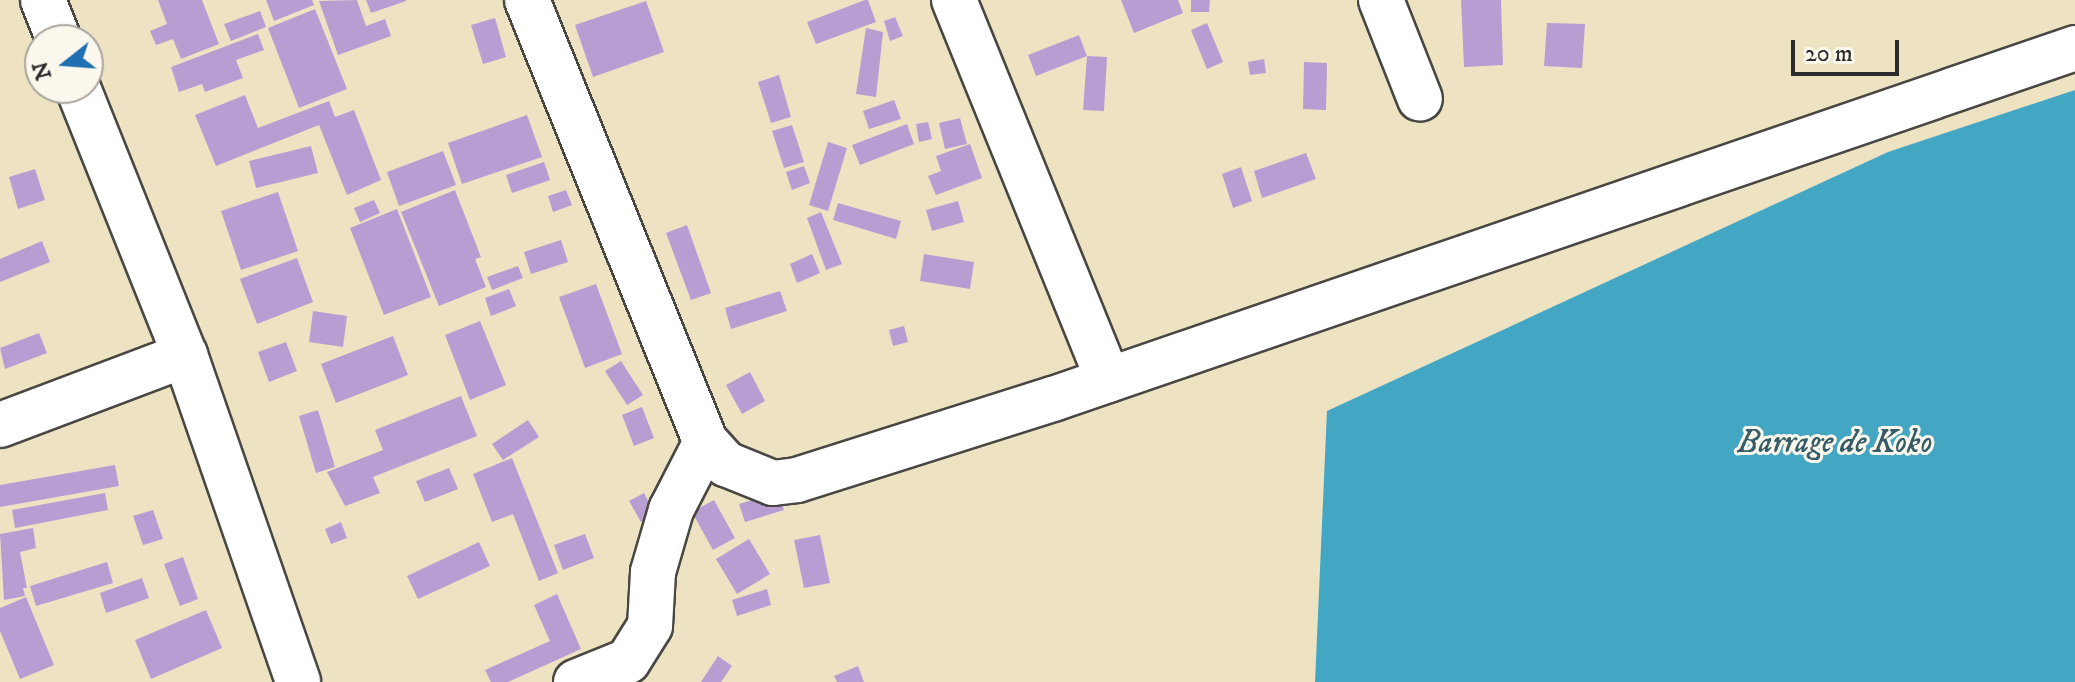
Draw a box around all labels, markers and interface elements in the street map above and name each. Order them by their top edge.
north arrow [24,24,104,104]
scale bar [1795,24,1903,74]
text: 20 m [1805,39,1853,69]
text: N [27,58,58,83]
water label: Barrage de Koko [1738,424,1932,462]

